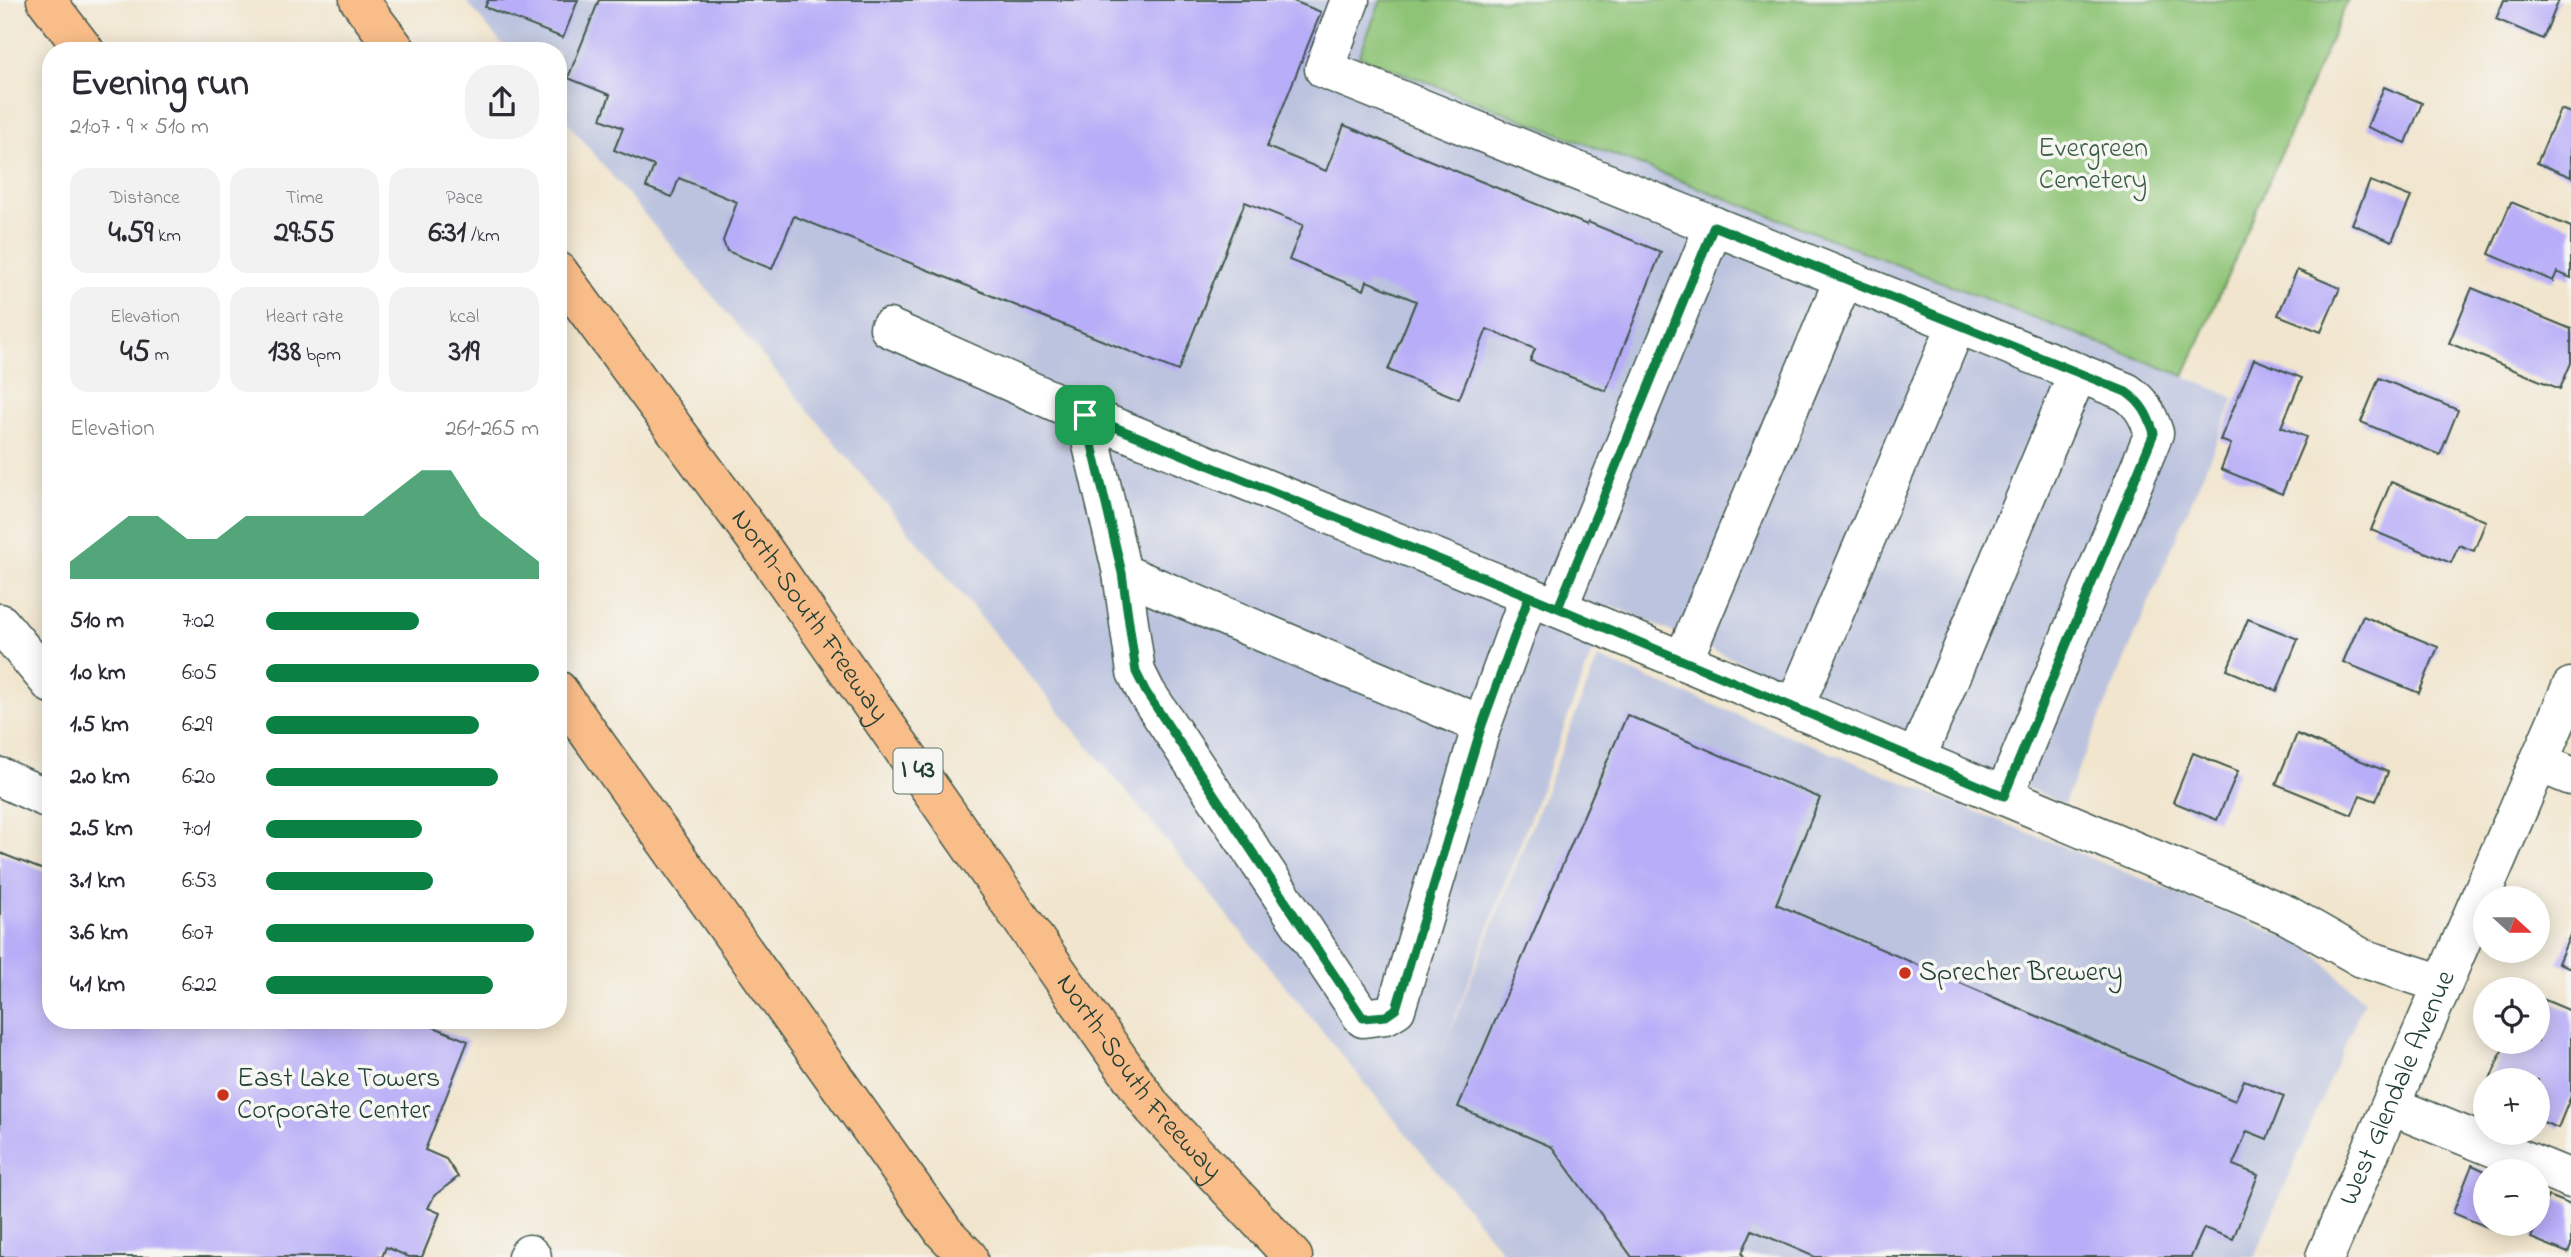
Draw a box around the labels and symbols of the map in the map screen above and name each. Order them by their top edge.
park label: Evergreen Cemetery [2038,129,2148,202]
pin [1055,385,1115,445]
street label: North-South Freeway [720,501,899,731]
road number: I 43 [894,748,942,793]
north arrow [2473,886,2550,962]
place label: Sprecher Brewery [1919,953,2123,994]
street label: West Glendale Avenue [2329,964,2467,1212]
marker: Sprecher Brewery [1897,965,1913,981]
street label: North-South Freeway [1045,966,1232,1190]
place label: East Lake Towers Corporate Center [237,1059,440,1132]
marker: East Lake Towers Corporate Center [215,1087,231,1103]

